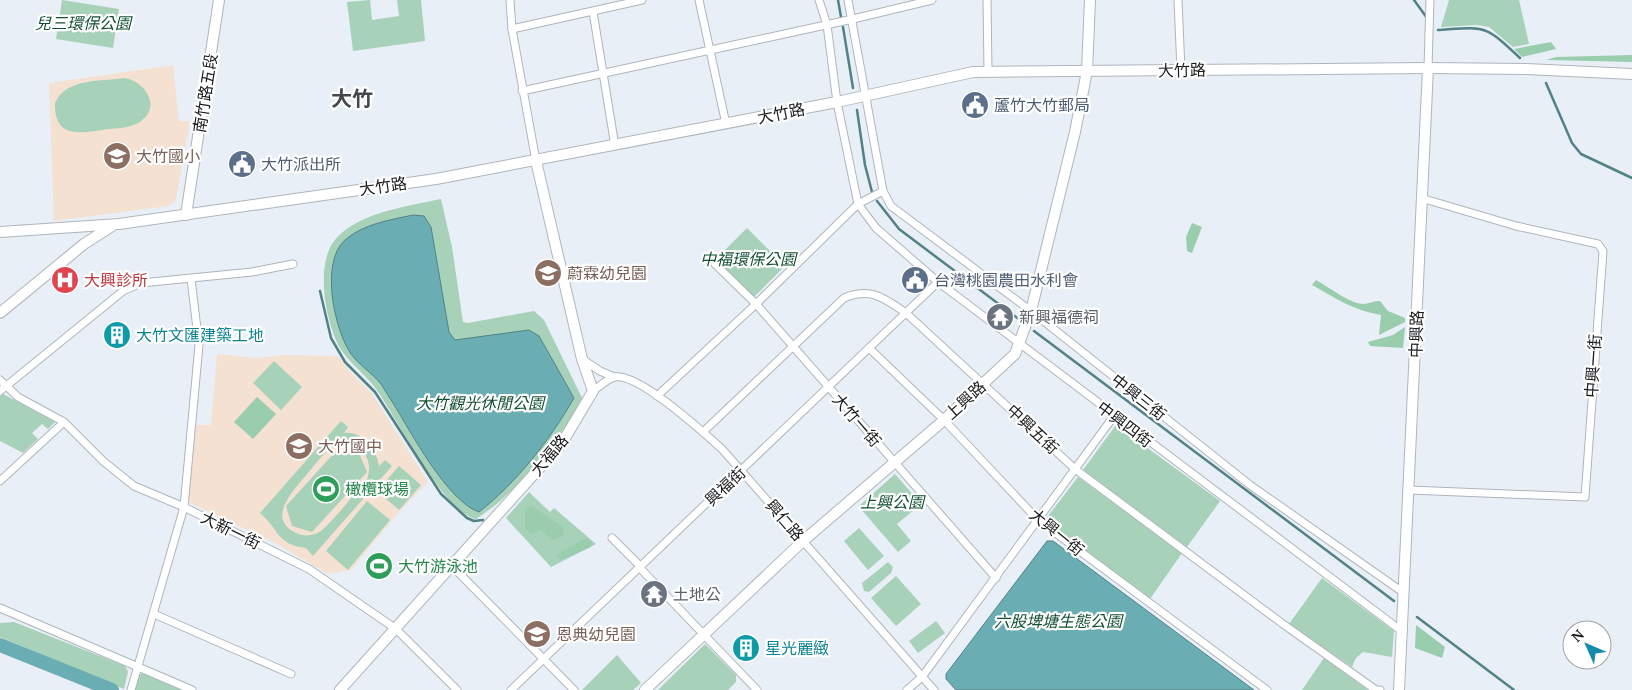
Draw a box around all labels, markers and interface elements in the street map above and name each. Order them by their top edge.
park label: 兒三環保公園 [35,12,133,34]
street label: 南竹路五段 [188,52,222,134]
street label: 大竹路 [1158,59,1206,81]
district label: 大竹 [331,84,373,112]
public building icon: 蘆竹大竹郵局 [960,90,990,120]
place label: 蘆竹大竹郵局 [994,94,1090,116]
street label: 大竹路 [755,98,807,128]
school or university icon: 大竹國小 [102,141,132,171]
place label: 大竹國小 [136,145,200,167]
public building icon: 大竹派出所 [227,149,257,179]
place label: 大竹派出所 [261,153,341,175]
street label: 大竹路 [358,172,408,200]
park label: 中福環保公園 [700,248,798,270]
school or university icon: 蔚霖幼兒園 [533,258,563,288]
place label: 蔚霖幼兒園 [567,262,647,284]
hospital icon: 大興診所 [50,265,80,295]
public building icon: 台灣桃園農田水利會 [900,265,930,295]
place label: 大興診所 [84,269,148,291]
place label: 台灣桃園農田水利會 [934,269,1078,291]
temple icon: 新興福德祠 [985,302,1015,332]
place label: 新興福德祠 [1019,306,1099,328]
street label: 中興路 [1404,310,1428,358]
building icon: 大竹文匯建築工地 [102,320,132,350]
place label: 大竹文匯建築工地 [136,324,264,346]
street label: 中興一街 [1580,333,1606,399]
street label: 中興三街 [1107,369,1171,425]
street label: 上興路 [940,376,990,424]
street label: 大竹一街 [828,389,886,451]
park label: 大竹觀光休閒公園 [416,392,546,414]
street label: 中興四街 [1093,396,1157,452]
street label: 中興五街 [1002,399,1064,459]
street label: 大福路 [525,430,573,480]
school or university icon: 大竹國中 [284,431,314,461]
place label: 大竹國中 [318,435,382,457]
street label: 興福街 [700,462,750,510]
sports icon: 橄欖球場 [311,474,341,504]
place label: 橄欖球場 [345,478,409,500]
park label: 上興公園 [860,491,926,513]
street label: 興仁路 [761,495,809,545]
street label: 大興一街 [1025,503,1089,561]
street label: 大新一街 [197,506,265,554]
sports icon: 大竹游泳池 [364,551,394,581]
place label: 大竹游泳池 [398,555,478,577]
temple icon: 土地公 [639,579,669,609]
place label: 土地公 [673,583,721,605]
park label: 六股埤塘生態公園 [994,610,1124,632]
school or university icon: 恩典幼兒園 [522,619,552,649]
north arrow [1562,620,1612,670]
place label: 恩典幼兒園 [556,623,636,645]
text: N [1567,625,1588,646]
building icon: 星光麗緻 [731,633,761,663]
place label: 星光麗緻 [765,637,829,659]

